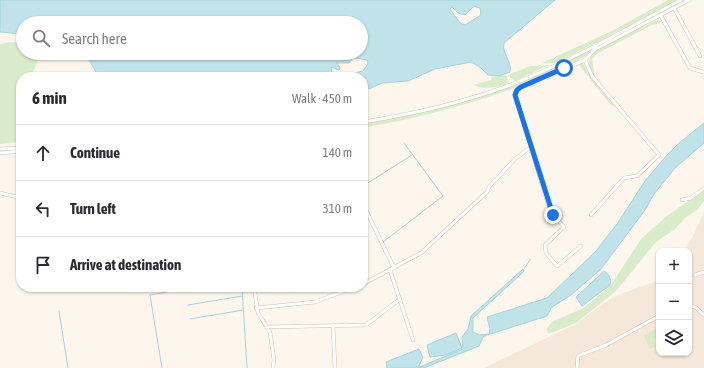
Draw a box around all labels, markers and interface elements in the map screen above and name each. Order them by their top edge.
search box [16,16,368,60]
icon: search [30,27,52,49]
text: Search here [62,30,127,47]
route start [555,59,573,77]
text: 6 min [32,88,67,108]
text: Walk · 450 m [292,91,352,106]
icon: ahead [32,142,54,164]
text: Continue [70,144,120,161]
text: 140 m [323,145,352,160]
icon: left [32,198,54,220]
text: Turn left [70,200,116,217]
text: 310 m [323,201,352,216]
route end [544,206,562,224]
map controls [656,248,692,356]
button: + [656,248,692,284]
icon: arrive [32,254,54,276]
text: Arrive at destination [70,256,181,273]
button: − [656,284,692,320]
button: layers [656,320,692,356]

